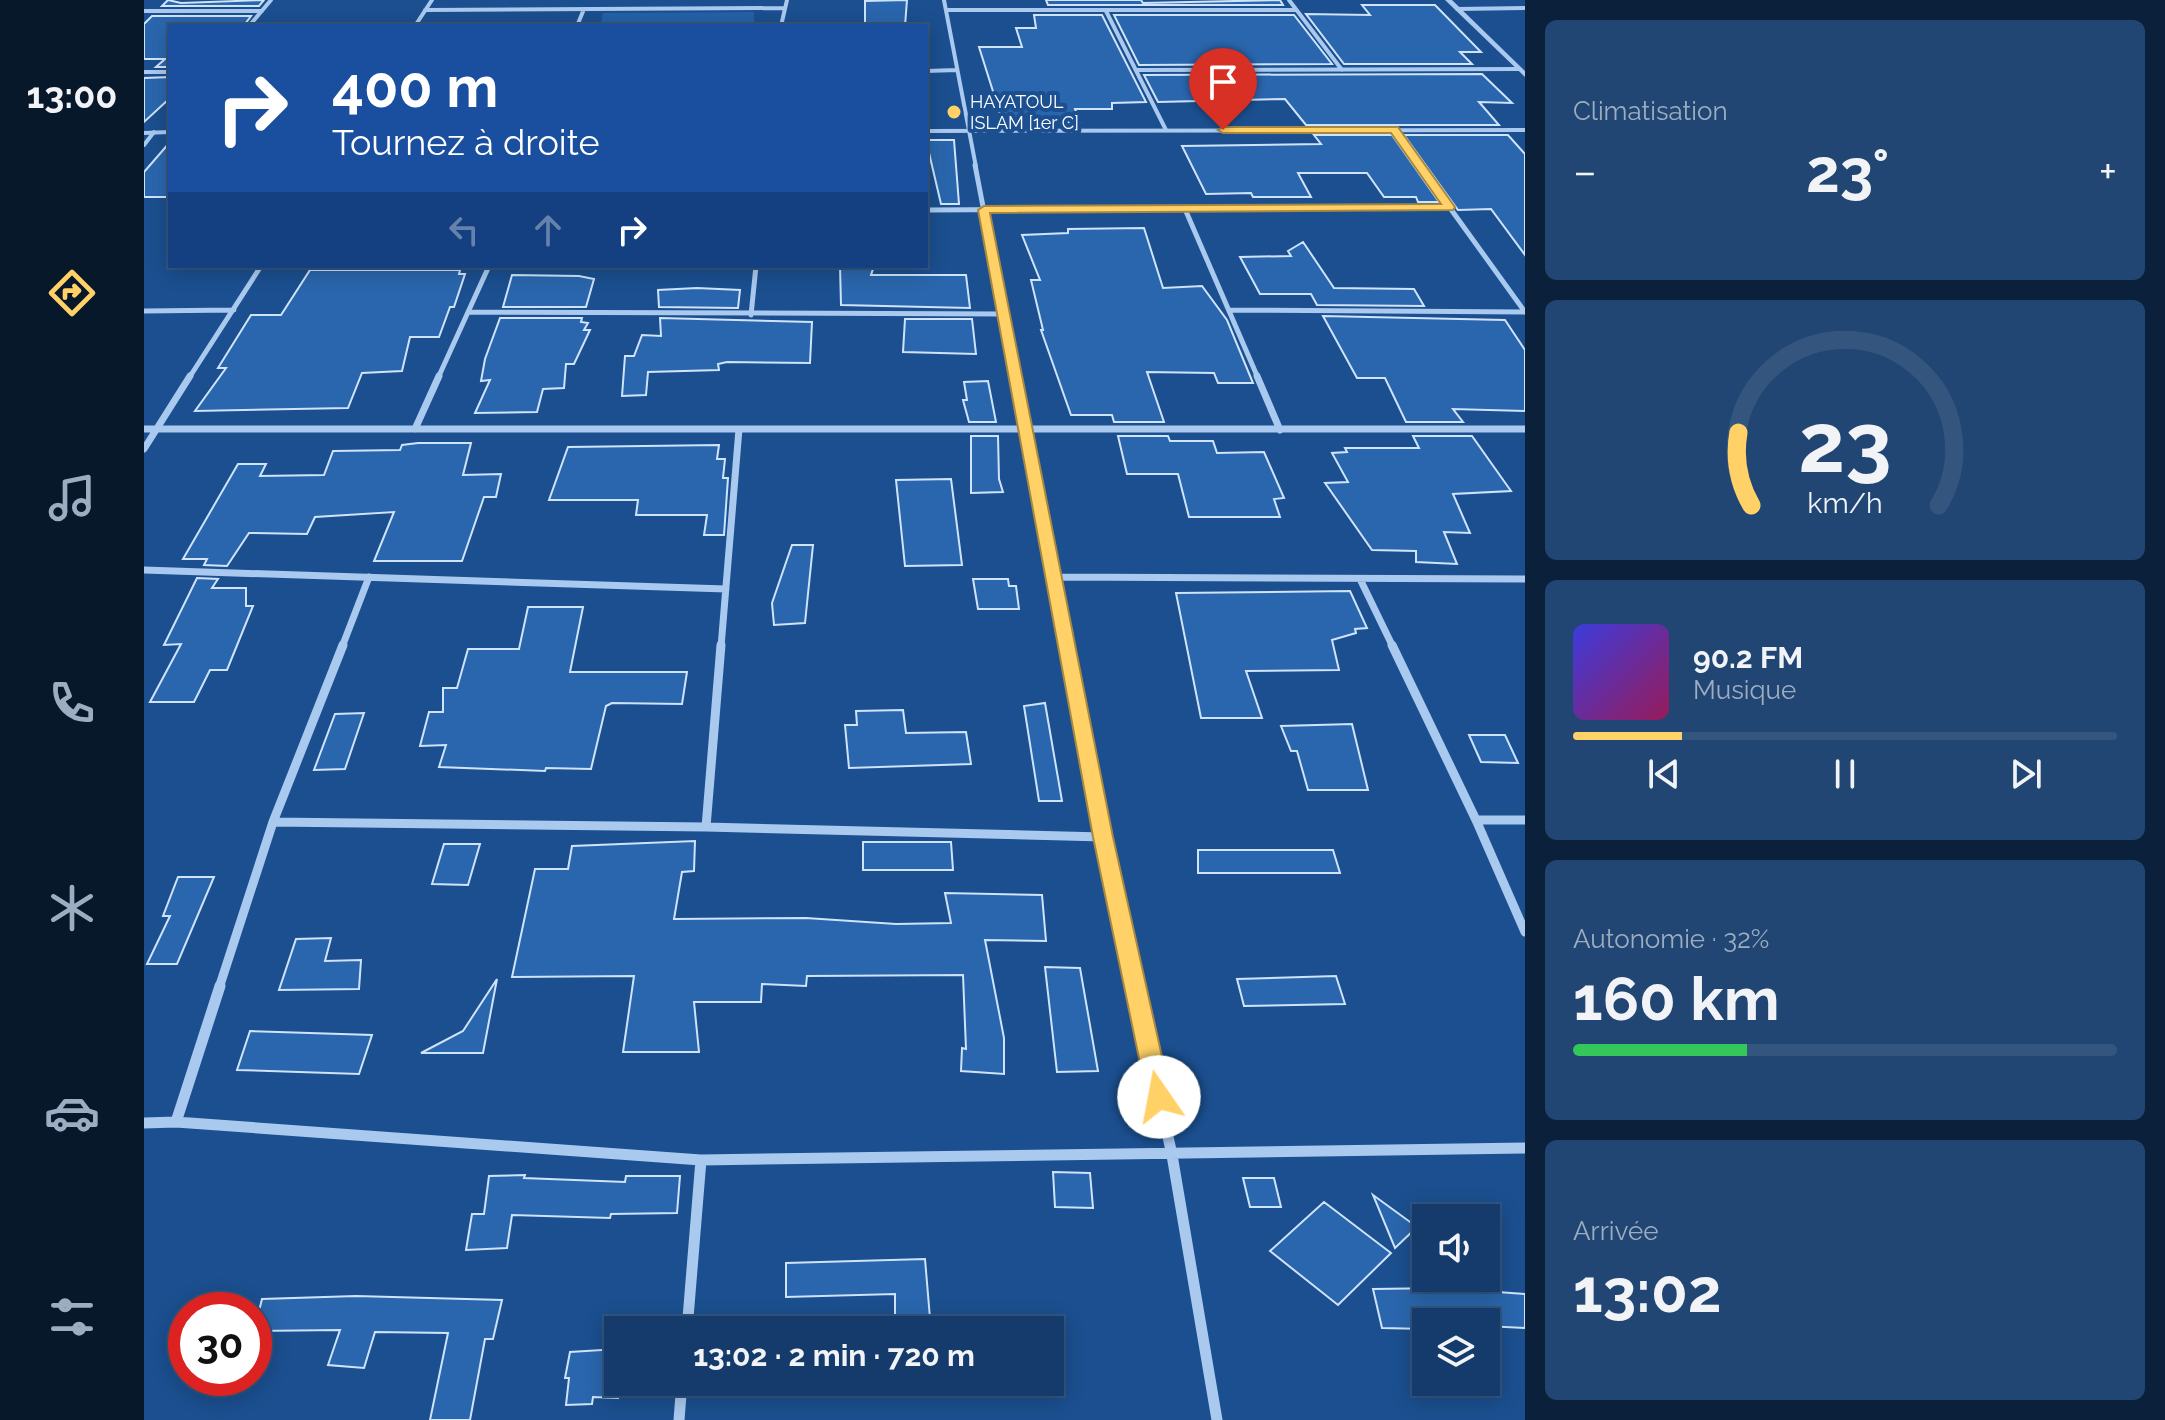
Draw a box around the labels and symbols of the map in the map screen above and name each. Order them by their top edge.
pin [1189,48,1257,130]
place label: HAYATOUL ISLAM [1er C] [970,91,1079,133]
marker: HAYATOUL ISLAM [1er C] [945,103,963,121]
position arrow [1117,1055,1201,1139]
speed limit sign: 30 [168,1292,272,1396]

